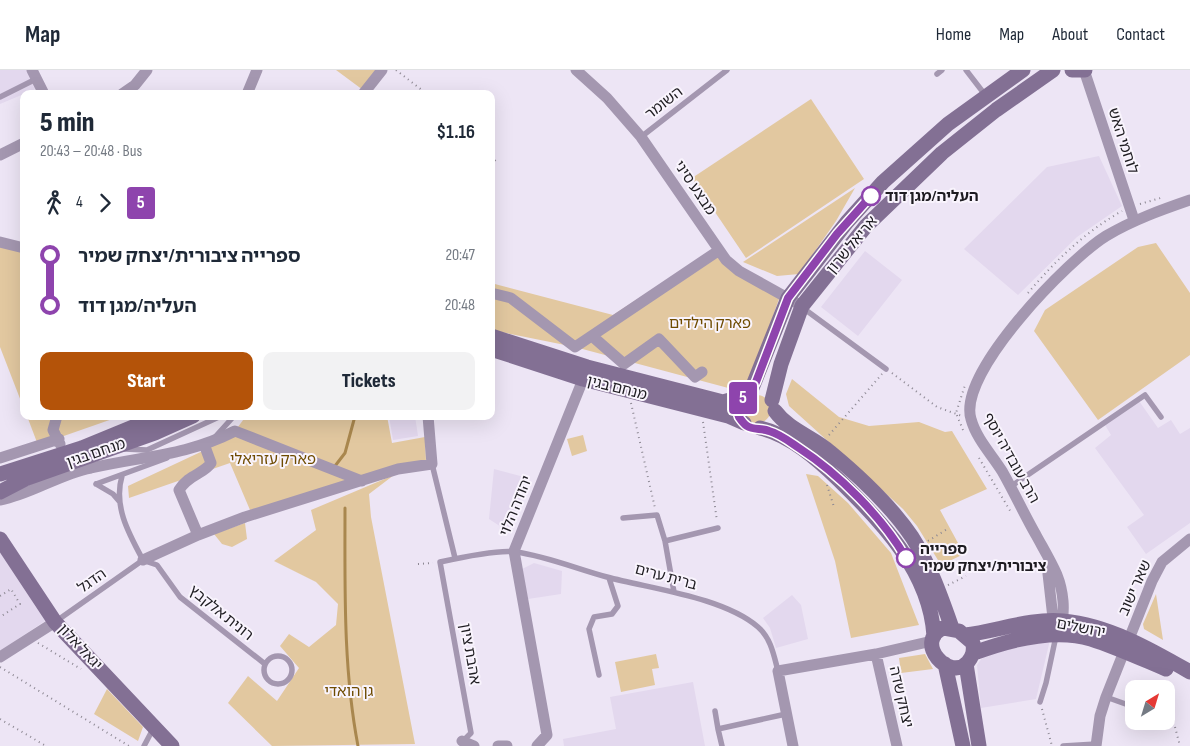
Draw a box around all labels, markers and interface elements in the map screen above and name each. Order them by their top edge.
text: Map [25,20,60,49]
text: Home [936,24,971,45]
text: Map [999,24,1024,45]
text: About [1052,24,1088,45]
text: Contact [1116,24,1165,45]
street label: השומר [641,82,687,124]
street label: לוחמי האש [1103,105,1143,177]
text: 5 min [40,106,95,139]
text: $1.16 [437,121,475,144]
text: 20:43 – 20:48 · Bus [40,142,142,161]
street label: מבצע סיני [670,157,720,219]
marker: העליה/מגן דוד [861,186,881,206]
place label: העליה/מגן דוד [885,187,979,206]
icon: walk [40,189,68,217]
icon: forward [91,189,119,217]
text: 5 [137,192,145,213]
text: 4 [76,193,83,212]
street label: אריאל שרון [822,212,882,278]
text: ספרייה ציבורית/יצחק שמיר [78,245,301,268]
text: 20:47 [445,246,475,265]
text: העליה/מגן דוד [78,295,197,318]
text: 20:48 [445,296,475,315]
park label: פארק הילדים [669,314,751,333]
button: Start [40,352,253,410]
button: Tickets [263,352,475,410]
street label: מנחם בגין [585,371,649,405]
line badge: 5 [727,382,759,414]
text: 5 [739,387,747,408]
street label: הרב עובדיה יוסף [978,409,1044,507]
street label: מנחם בגין [64,434,128,472]
park label: פארק עזריאלי [230,450,316,469]
street label: יהודה הלוי [495,473,537,539]
place label: ספרייה ציבורית/יצחק שמיר [920,540,1046,576]
marker: ספרייה ציבורית/יצחק שמיר [896,548,916,568]
street label: שאר ישוב [1114,557,1156,619]
street label: ברית ערים [633,560,700,595]
street label: הדגל [74,564,110,598]
street label: רונית אלקבץ [185,581,257,645]
street label: ירושלים [1055,614,1107,642]
street label: יגאל אלון [54,620,106,674]
street label: אהבת ציון [455,622,485,686]
street label: יצחק שדה [885,664,917,730]
north arrow [1125,680,1175,730]
map controls [1125,680,1175,730]
park label: גן הואדי [325,682,374,701]

